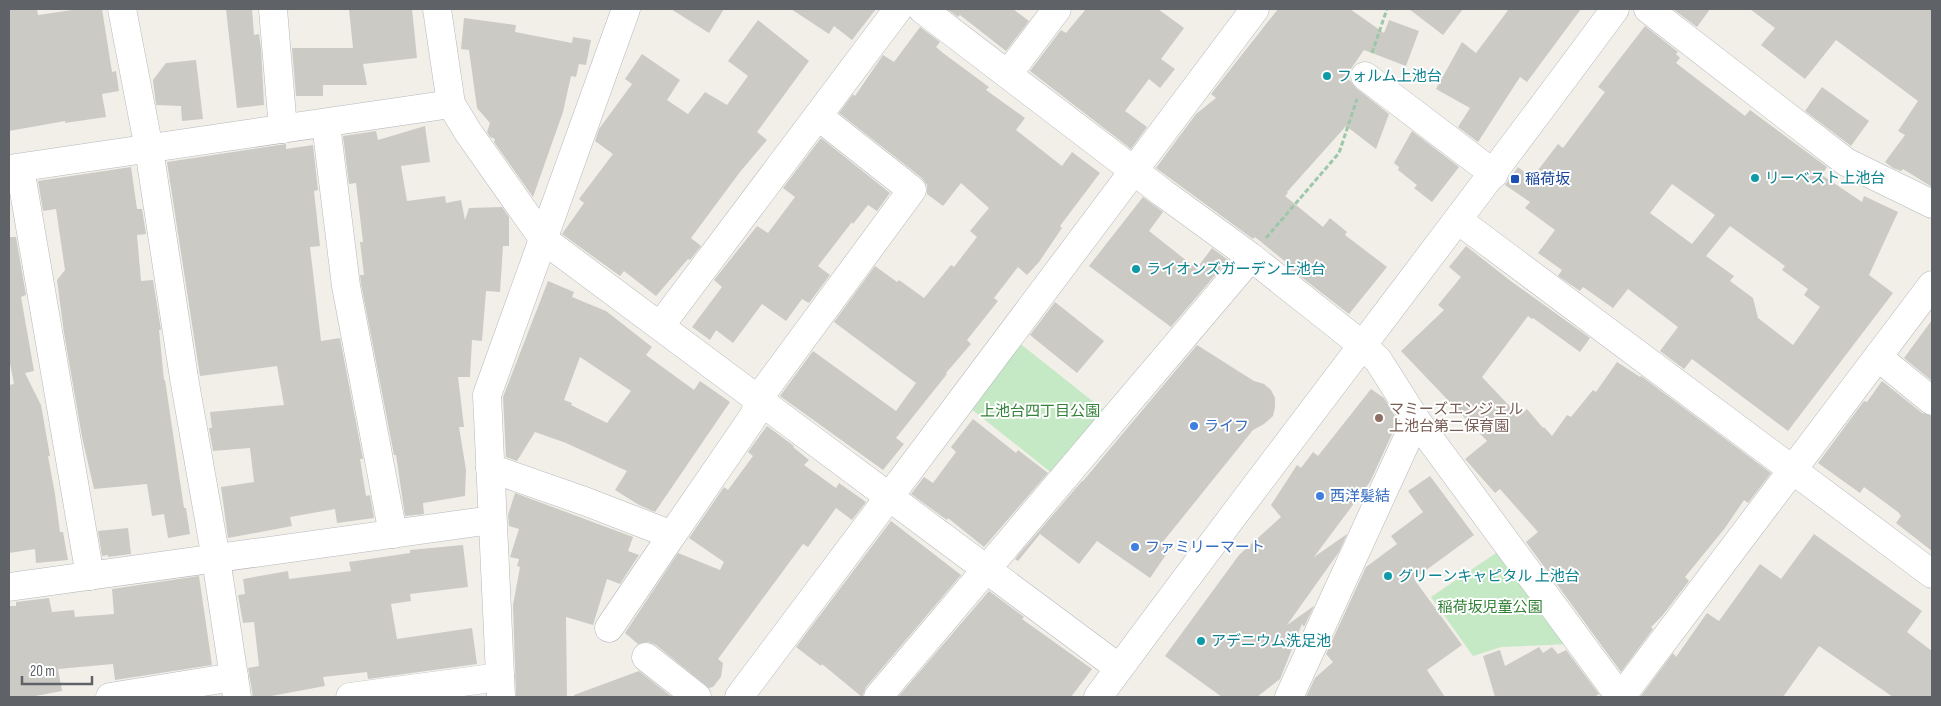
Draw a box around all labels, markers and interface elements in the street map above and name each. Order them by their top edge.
place label: フォルム上池台 [1337,67,1442,86]
marker: フォルム上池台 [1321,70,1333,82]
place label: リーベスト上池台 [1765,169,1885,188]
place label: 稲荷坂 [1525,170,1570,189]
marker: リーベスト上池台 [1749,172,1761,184]
marker: 稲荷坂 [1509,173,1521,185]
place label: ライオンズガーデン上池台 [1146,260,1326,279]
marker: ライオンズガーデン上池台 [1130,263,1142,275]
place label: マミーズエンジェル 上池台第二保育園 [1389,400,1523,436]
park label: 上池台四丁目公園 [980,402,1100,421]
marker: マミーズエンジェル 上池台第二保育園 [1373,412,1385,424]
place label: ライフ [1204,417,1249,436]
marker: ライフ [1188,420,1200,432]
place label: 西洋髪結 [1330,487,1390,506]
marker: 西洋髪結 [1314,490,1326,502]
place label: ファミリーマート [1145,538,1265,557]
marker: ファミリーマート [1129,541,1141,553]
place label: グリーンキャピタル 上池台 [1398,567,1580,586]
marker: グリーンキャピタル 上池台 [1382,570,1394,582]
park label: 稲荷坂児童公園 [1437,598,1543,617]
place label: アデニウム洗足池 [1211,632,1331,651]
marker: アデニウム洗足池 [1195,635,1207,647]
scale bar [22,654,92,686]
text: 20 m [30,662,55,681]

